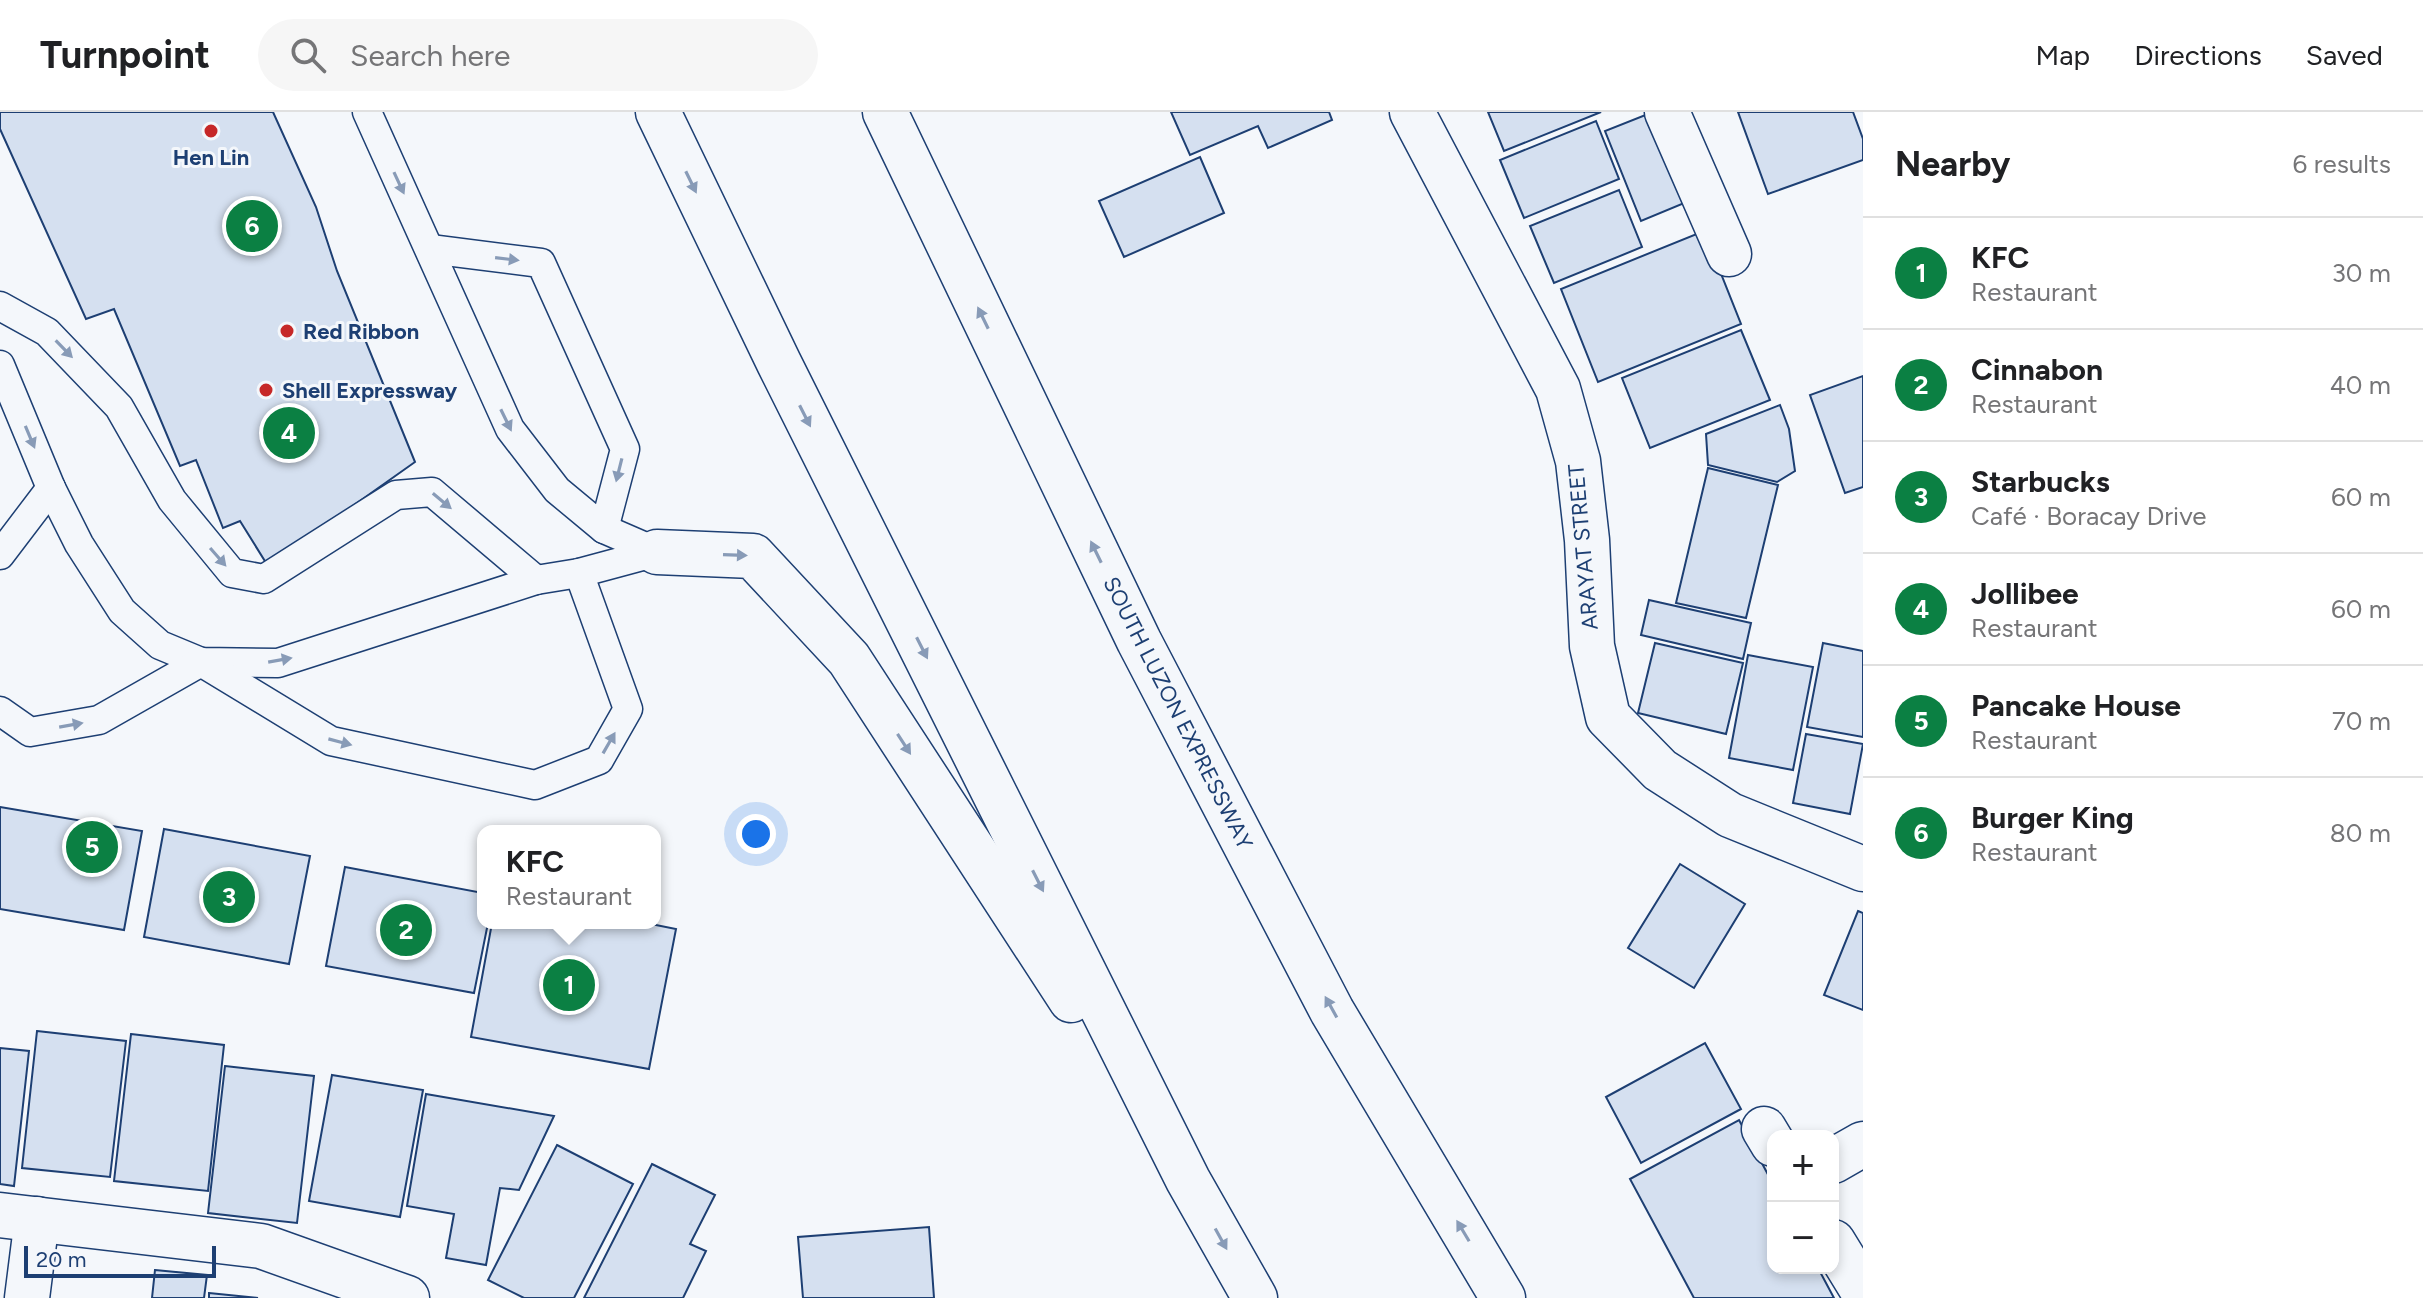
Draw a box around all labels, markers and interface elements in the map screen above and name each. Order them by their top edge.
search box [258,19,818,91]
text: Turnpoint [40,32,210,78]
icon: search [286,33,330,77]
text: Search here [350,37,510,74]
text: Map [2036,38,2090,72]
text: Directions [2134,38,2262,72]
text: Saved [2306,38,2383,72]
marker: Hen Lin [202,122,220,140]
place label: Hen Lin [173,144,249,171]
text: Nearby [1895,144,2010,185]
text: 6 results [2293,148,2391,180]
one-way arrow [392,171,406,195]
one-way arrow [685,171,698,194]
pin: 6 [226,196,278,256]
text: KFC [1971,239,2029,276]
one-way arrow [495,252,520,265]
text: 1 [1916,257,1926,289]
text: 30 m [2332,257,2391,289]
text: Restaurant [1971,276,2098,308]
one-way arrow [976,307,989,330]
place label: Red Ribbon [303,318,419,345]
marker: Red Ribbon [278,322,296,340]
one-way arrow [54,339,73,358]
text: Cinnabon [1971,351,2103,388]
text: 2 [1913,369,1929,401]
text: 40 m [2330,369,2391,401]
place label: Shell Expressway [282,377,458,404]
marker: Shell Expressway [257,381,275,399]
text: Restaurant [1971,388,2098,420]
pin: 4 [263,403,315,463]
one-way arrow [799,405,812,428]
one-way arrow [500,408,513,431]
one-way arrow [24,425,37,449]
one-way arrow [613,457,625,482]
street label: ARAYAT STREET [1562,463,1604,631]
text: Starbucks [1971,463,2110,500]
text: 3 [1914,481,1928,513]
text: 60 m [2331,481,2391,513]
one-way arrow [432,492,452,509]
text: Café · Boracay Drive [1971,500,2207,532]
one-way arrow [1089,541,1103,564]
one-way arrow [209,547,226,567]
one-way arrow [723,549,748,562]
street label: SOUTH LUZON EXPRESSWAY [1097,572,1259,854]
text: Jollibee [1971,575,2079,612]
text: 4 [1913,593,1929,625]
text: 60 m [2331,593,2391,625]
text: Restaurant [1971,612,2098,644]
one-way arrow [915,637,928,660]
one-way arrow [268,654,293,666]
text: Pancake House [1971,687,2181,724]
text: 5 [1913,705,1929,737]
text: 70 m [2332,705,2391,737]
one-way arrow [59,718,84,731]
text: Restaurant [1971,724,2098,756]
one-way arrow [602,732,616,754]
one-way arrow [897,733,911,755]
one-way arrow [328,737,353,749]
text: Burger King [1971,799,2134,836]
your location [736,814,776,854]
pin: 5 [66,817,118,877]
text: 6 [1913,817,1929,849]
text: 80 m [2330,817,2391,849]
popup [477,825,661,929]
text: Restaurant [1971,836,2098,868]
text: KFC [506,843,564,880]
pin: 3 [203,867,255,927]
one-way arrow [1032,869,1045,892]
text: Restaurant [506,880,632,912]
pin: 2 [380,900,432,960]
pin: 1 [543,955,595,1015]
one-way arrow [1324,996,1337,1019]
map controls [1767,1130,1839,1274]
button: + [1767,1130,1839,1202]
button: − [1767,1202,1839,1274]
one-way arrow [1456,1220,1470,1242]
one-way arrow [1214,1228,1228,1250]
scale bar [24,1242,216,1278]
text: 20 m [36,1246,87,1273]

